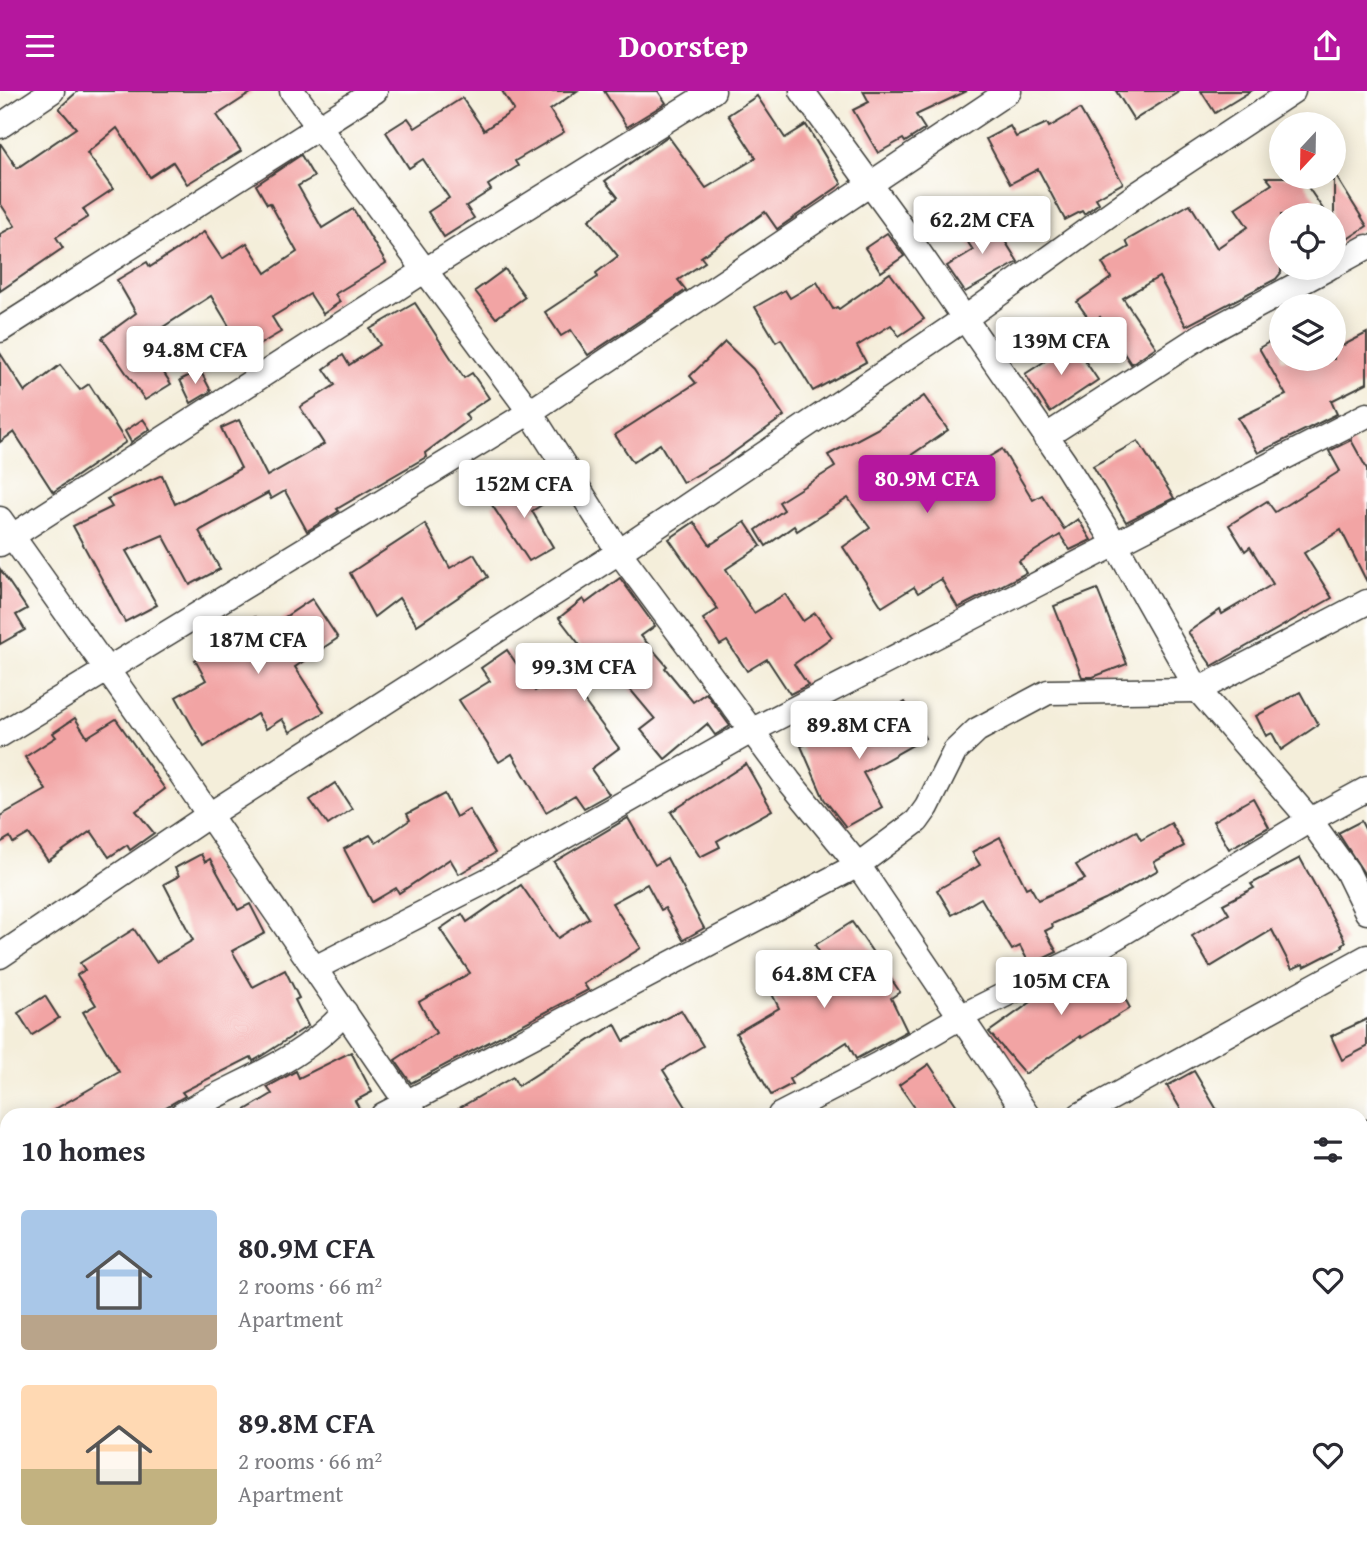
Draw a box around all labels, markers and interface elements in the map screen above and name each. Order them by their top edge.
text: Doorstep [619,22,748,69]
icon: menu [21,27,59,65]
icon: share [1308,27,1346,65]
north arrow [1269,112,1346,189]
map controls [1269,112,1346,371]
pin: 62.2M CFA [902,197,1062,256]
text: 62.2M CFA [929,202,1035,235]
button: locate [1269,203,1346,280]
button: layers [1269,294,1346,371]
pin: 139M CFA [989,317,1133,377]
text: 139M CFA [1012,323,1110,356]
pin: 94.8M CFA [115,327,275,386]
text: 94.8M CFA [142,332,248,365]
pin: 80.9M CFA [847,455,1007,515]
pin: 152M CFA [452,461,596,520]
text: 80.9M CFA [874,461,980,494]
text: 152M CFA [475,466,573,499]
pin: 187M CFA [186,617,330,676]
text: 187M CFA [209,622,307,655]
pin: 99.3M CFA [504,643,664,703]
text: 99.3M CFA [531,649,637,682]
pin: 89.8M CFA [779,701,939,761]
text: 89.8M CFA [806,707,912,740]
pin: 64.8M CFA [744,951,904,1010]
text: 64.8M CFA [771,956,877,989]
pin: 105M CFA [989,957,1133,1017]
text: 105M CFA [1012,963,1110,996]
text: 10 homes [21,1128,146,1172]
icon: filters [1309,1131,1347,1169]
text: 80.9M CFA [238,1225,375,1269]
icon: home [77,1238,161,1322]
icon: heart [1309,1261,1347,1299]
text: 2 rooms · 66 m² [238,1269,382,1302]
text: Apartment [238,1302,343,1335]
text: 89.8M CFA [238,1400,375,1444]
icon: home [77,1413,161,1497]
icon: heart [1309,1436,1347,1474]
text: 2 rooms · 66 m² [238,1444,382,1477]
text: Apartment [238,1477,343,1510]

